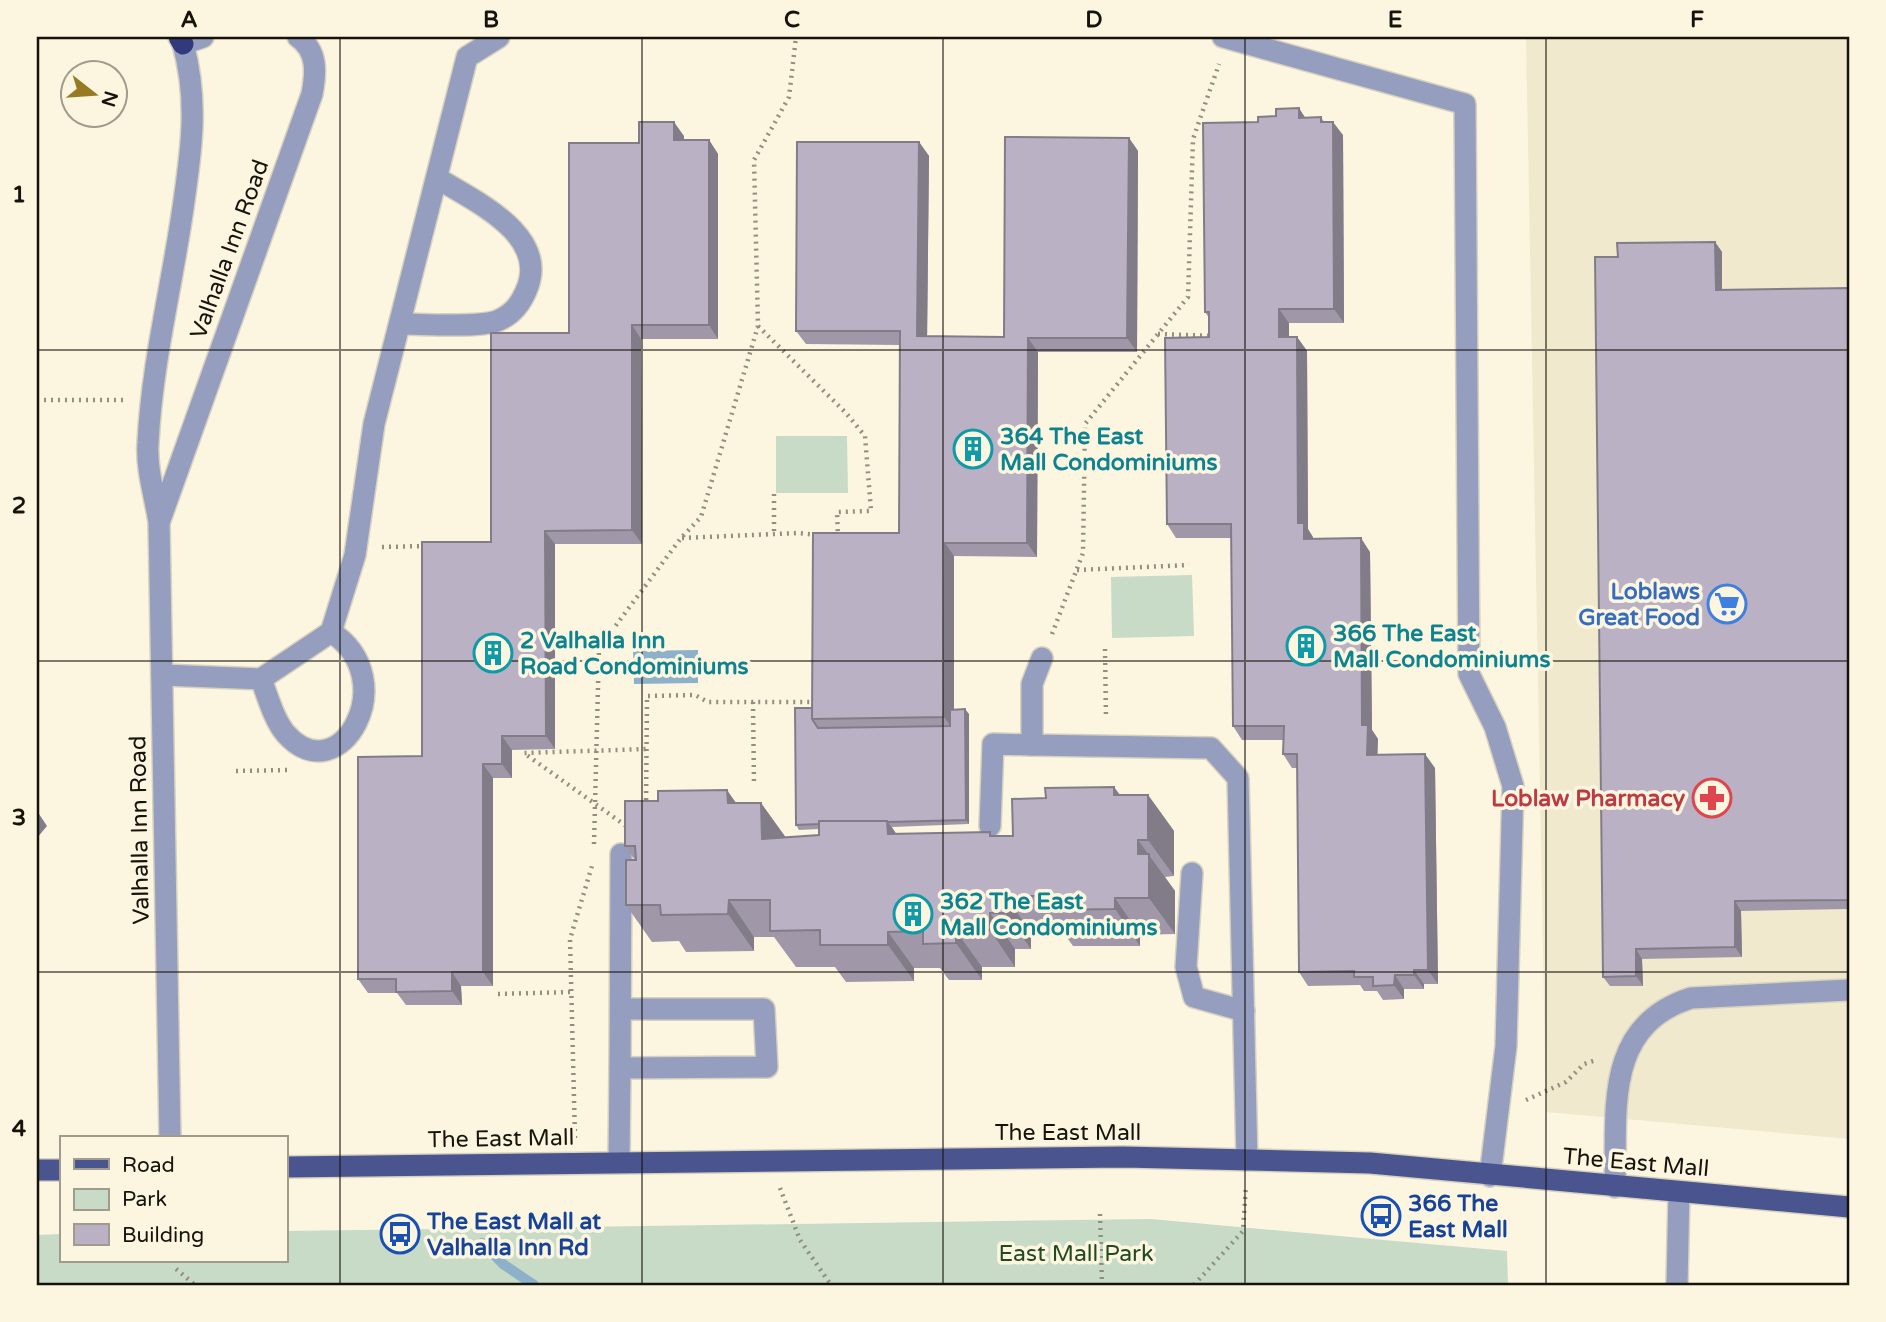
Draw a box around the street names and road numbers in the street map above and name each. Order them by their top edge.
street label: Valhalla Inn Road [185,156,275,343]
street label: Valhalla Inn Road [124,735,156,925]
street label: The East Mall [995,1119,1141,1147]
street label: The East Mall [427,1124,575,1154]
street label: The East Mall [1562,1143,1710,1183]

